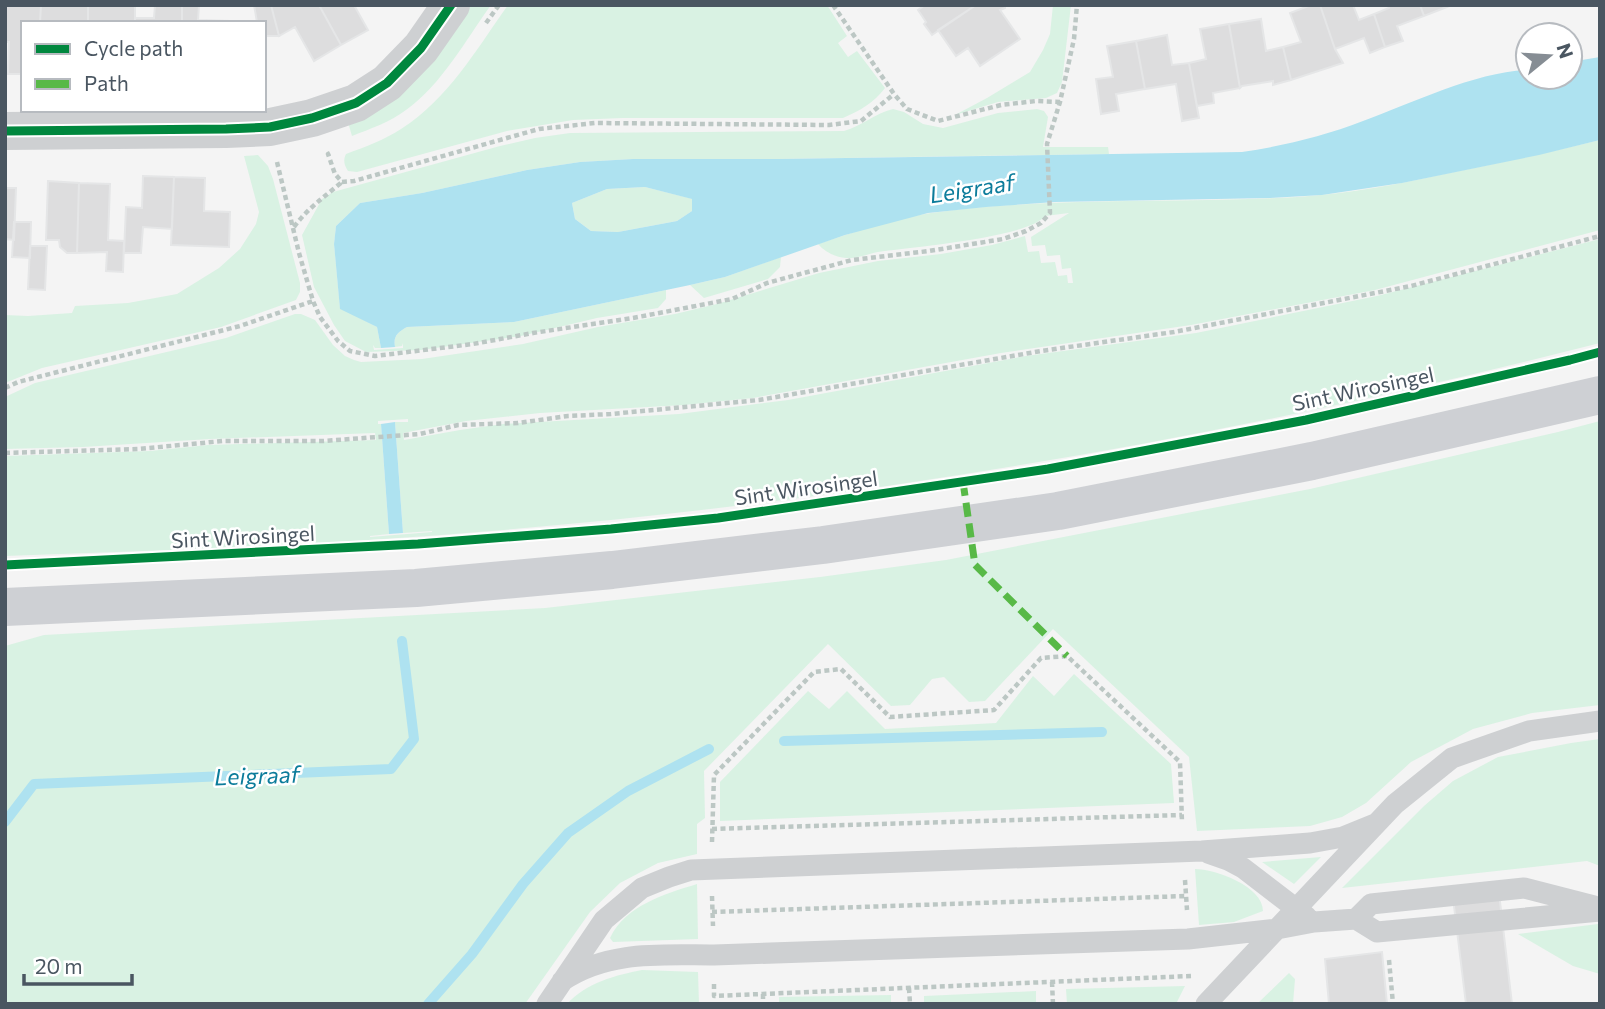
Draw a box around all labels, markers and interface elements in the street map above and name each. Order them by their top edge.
legend [21,21,266,112]
north arrow [1514,21,1584,91]
text: Cycle path [84,35,183,60]
text: N [1553,40,1579,61]
text: Path [84,70,129,95]
water label: Leigraaf [927,167,1019,209]
street label: Sint Wirosingel [1290,361,1436,415]
street label: Sint Wirosingel [733,465,879,509]
street label: Sint Wirosingel [170,520,316,552]
water label: Leigraaf [214,759,303,790]
scale bar [24,942,133,986]
text: 20 m [35,953,83,978]

